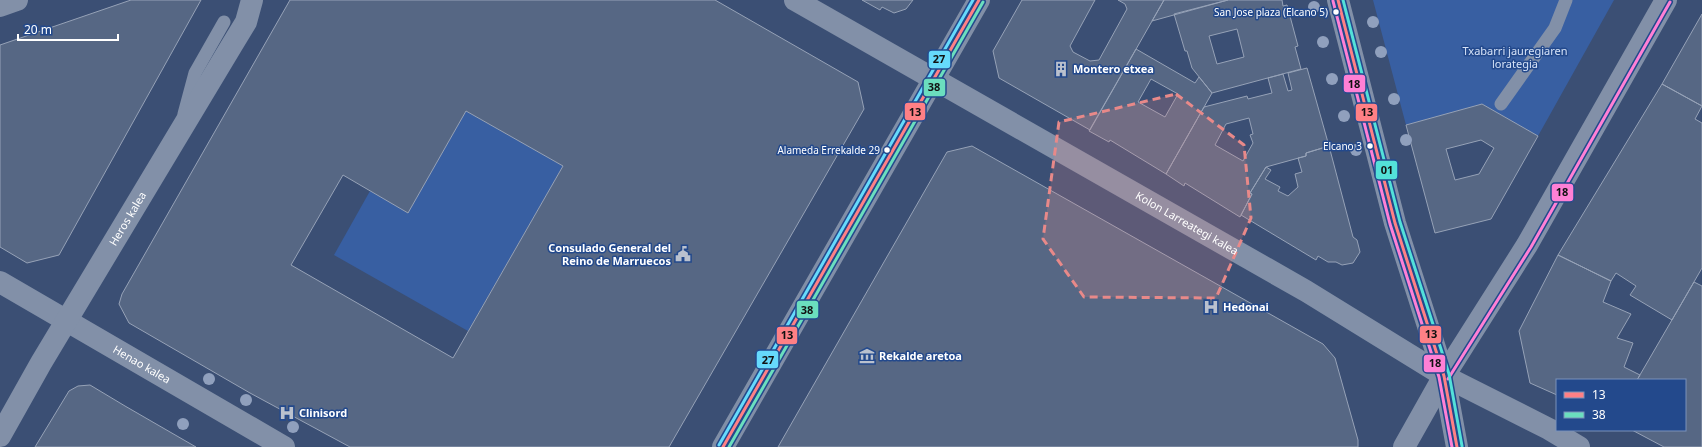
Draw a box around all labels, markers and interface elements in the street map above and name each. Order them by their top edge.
place label: San Jose plaza (Elcano 5) [1214,5,1328,19]
marker: San Jose plaza (Elcano 5) [1331,7,1341,17]
scale bar [18,16,118,42]
text: 20 m [24,21,52,38]
park label: Txabarri jauregiaren lorategia [1462,43,1568,71]
line badge: 27 [928,50,951,69]
text: 27 [933,51,945,66]
building icon: Montero etxea [1052,60,1070,78]
place label: Montero etxea [1073,61,1154,76]
line badge: 18 [1343,74,1366,93]
text: 18 [1348,76,1360,91]
line badge: 38 [923,78,946,97]
text: 38 [928,79,940,94]
line badge: 13 [904,102,926,121]
line badge: 13 [1355,103,1378,122]
text: 13 [909,104,921,119]
text: 13 [1361,104,1373,119]
place label: Elcano 3 [1323,139,1362,153]
marker: Elcano 3 [1365,141,1375,151]
place label: Alameda Errekalde 29 [777,143,880,157]
marker: Alameda Errekalde 29 [882,145,892,155]
line badge: 01 [1375,160,1398,180]
text: 01 [1381,162,1393,177]
line badge: 18 [1551,183,1574,202]
text: 18 [1556,184,1568,199]
street label: Kolon Larreategi kalea [1133,188,1241,258]
street label: Heros kalea [105,189,149,248]
place label: Consulado General del Reino de Marruecos [548,240,671,268]
public building icon: Consulado General del Reino de Marruecos [674,245,692,263]
hospital icon: Hedonai [1202,298,1220,316]
place label: Hedonai [1223,299,1269,314]
line badge: 38 [796,300,819,319]
text: 38 [801,302,813,317]
line badge: 13 [1419,325,1442,344]
line badge: 13 [776,326,798,345]
text: 13 [1425,326,1437,341]
text: 13 [781,327,793,342]
street label: Henao kalea [111,341,174,387]
museum icon: Rekalde aretoa [858,347,876,365]
place label: Rekalde aretoa [879,348,962,363]
line badge: 27 [756,350,779,369]
text: 27 [762,352,774,367]
line badge: 18 [1423,354,1446,373]
text: 18 [1429,355,1441,370]
legend [1556,379,1686,431]
text: 13 [1592,386,1606,403]
hospital icon: Clinisord [278,404,296,422]
place label: Clinisord [299,405,347,420]
text: 38 [1592,406,1606,423]

